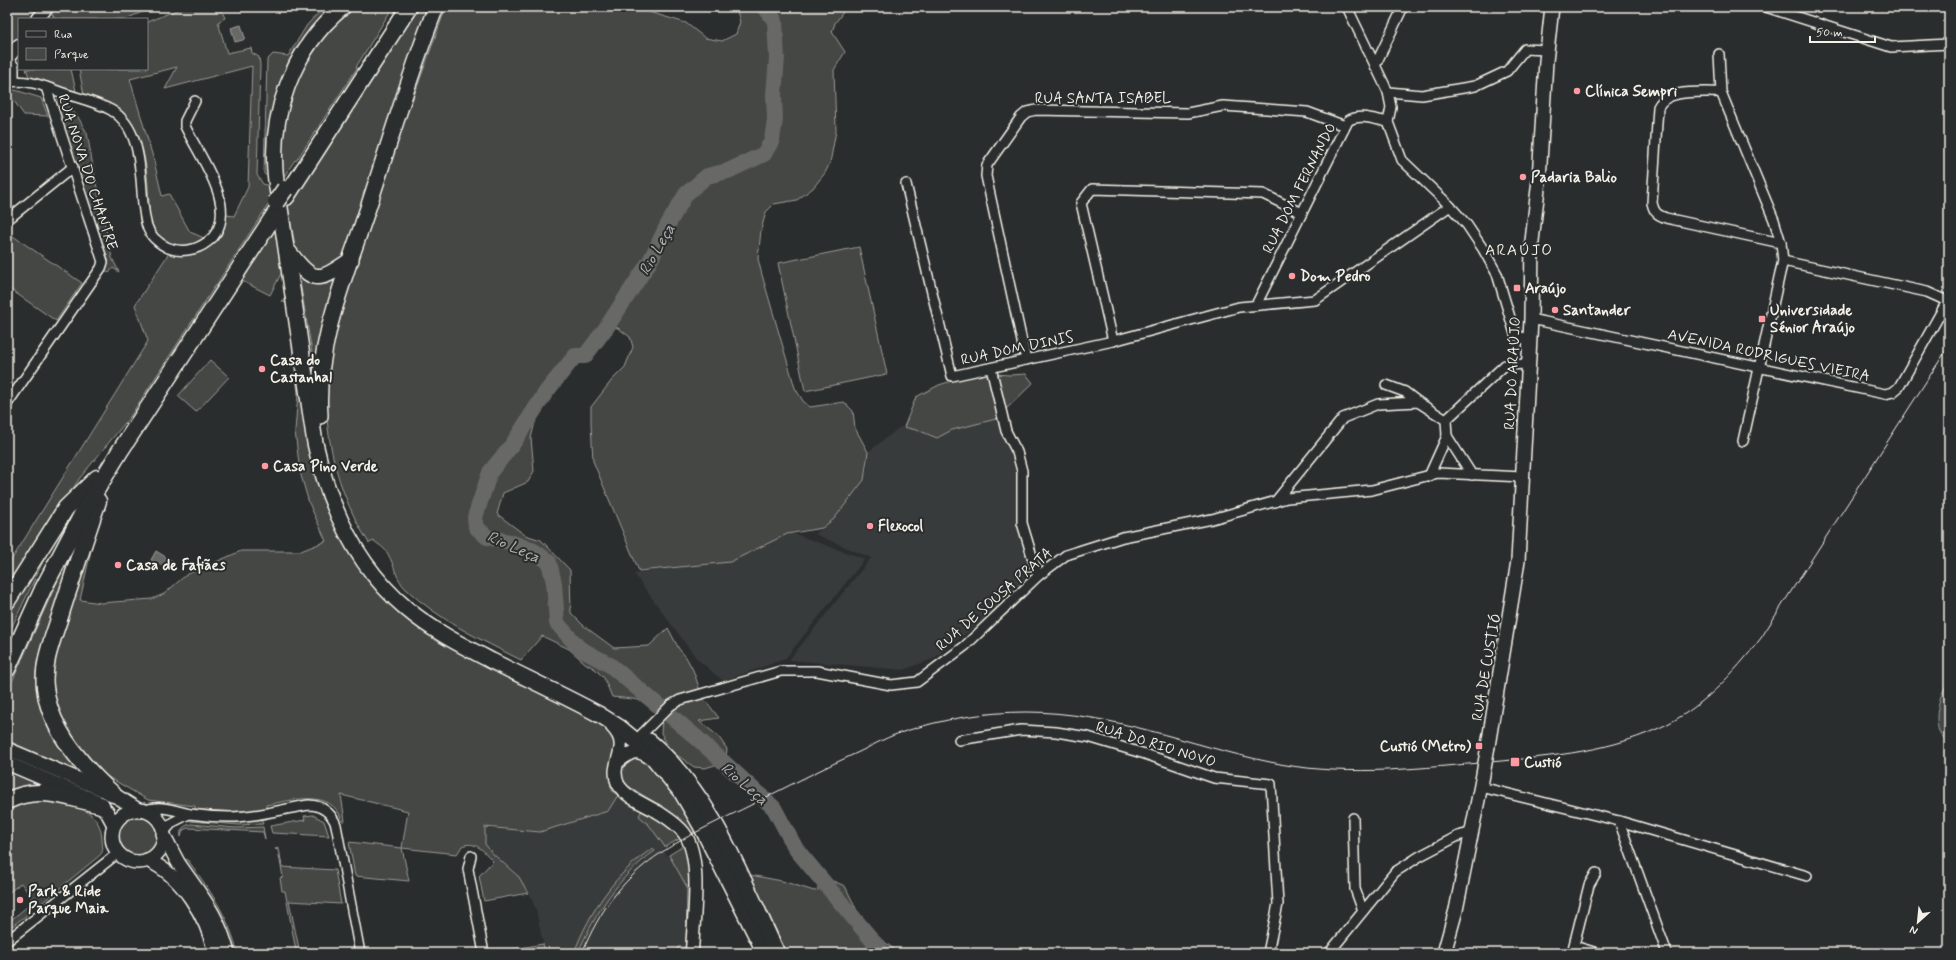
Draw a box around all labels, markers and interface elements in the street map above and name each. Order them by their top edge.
legend [18,18,148,70]
scale bar [1810,18,1875,44]
text: 50 m [1816,25,1843,41]
text: Rua [54,27,72,43]
text: Parque [54,47,89,63]
place label: Clínica Sempri [1585,82,1678,102]
marker: Clínica Sempri [1572,86,1582,96]
street label: RUA SANTA ISABEL [1035,89,1171,109]
street label: RUA NOVA DO CHANTRE [52,92,122,253]
street label: RUA DOM FERNANDO [1258,120,1341,257]
place label: Padaria Balio [1531,168,1617,188]
marker: Padaria Balio [1518,172,1528,182]
water label: Rio Leça [634,220,680,279]
district label: ARAÚJO [1485,240,1553,261]
place label: Dom Pedro [1300,267,1371,287]
marker: Dom Pedro [1287,271,1297,281]
place label: Araújo [1525,279,1567,299]
marker: Araújo [1512,283,1522,293]
place label: Santander [1563,301,1632,321]
place label: Universidade Sénior Araújo [1770,301,1855,338]
marker: Santander [1550,305,1560,315]
marker: Universidade Sénior Araújo [1757,314,1767,324]
street label: RUA DO ARAÚJO [1500,316,1526,430]
street label: AVENIDA RODRIGUES VIEIRA [1666,325,1872,387]
street label: RUA DOM DINIS [959,327,1076,371]
place label: Casa do Castanhal [270,351,332,388]
marker: Casa do Castanhal [257,364,267,374]
place label: Casa Pino Verde [273,457,378,477]
marker: Casa Pino Verde [260,461,270,471]
place label: Flexocol [878,517,924,537]
marker: Flexocol [865,521,875,531]
water label: Rio Leça [484,526,543,568]
street label: RUA DE SOUSA PRATA [932,544,1057,656]
place label: Casa de Fafiães [126,555,226,576]
marker: Casa de Fafiães [113,560,123,570]
street label: RUA DE CUSTIÓ [1468,612,1506,722]
street label: RUA DO RIO NOVO [1093,717,1218,773]
place label: Custió (Metro) [1380,737,1472,757]
marker: Custió (Metro) [1474,741,1484,751]
place label: Custió [1524,753,1562,773]
marker: Custió [1509,756,1521,768]
water label: Rio Leça [716,758,772,810]
place label: Park & Ride Parque Maia [28,882,110,919]
marker: Park & Ride Parque Maia [15,895,25,905]
north arrow [1898,902,1938,942]
text: N [1907,922,1920,938]

